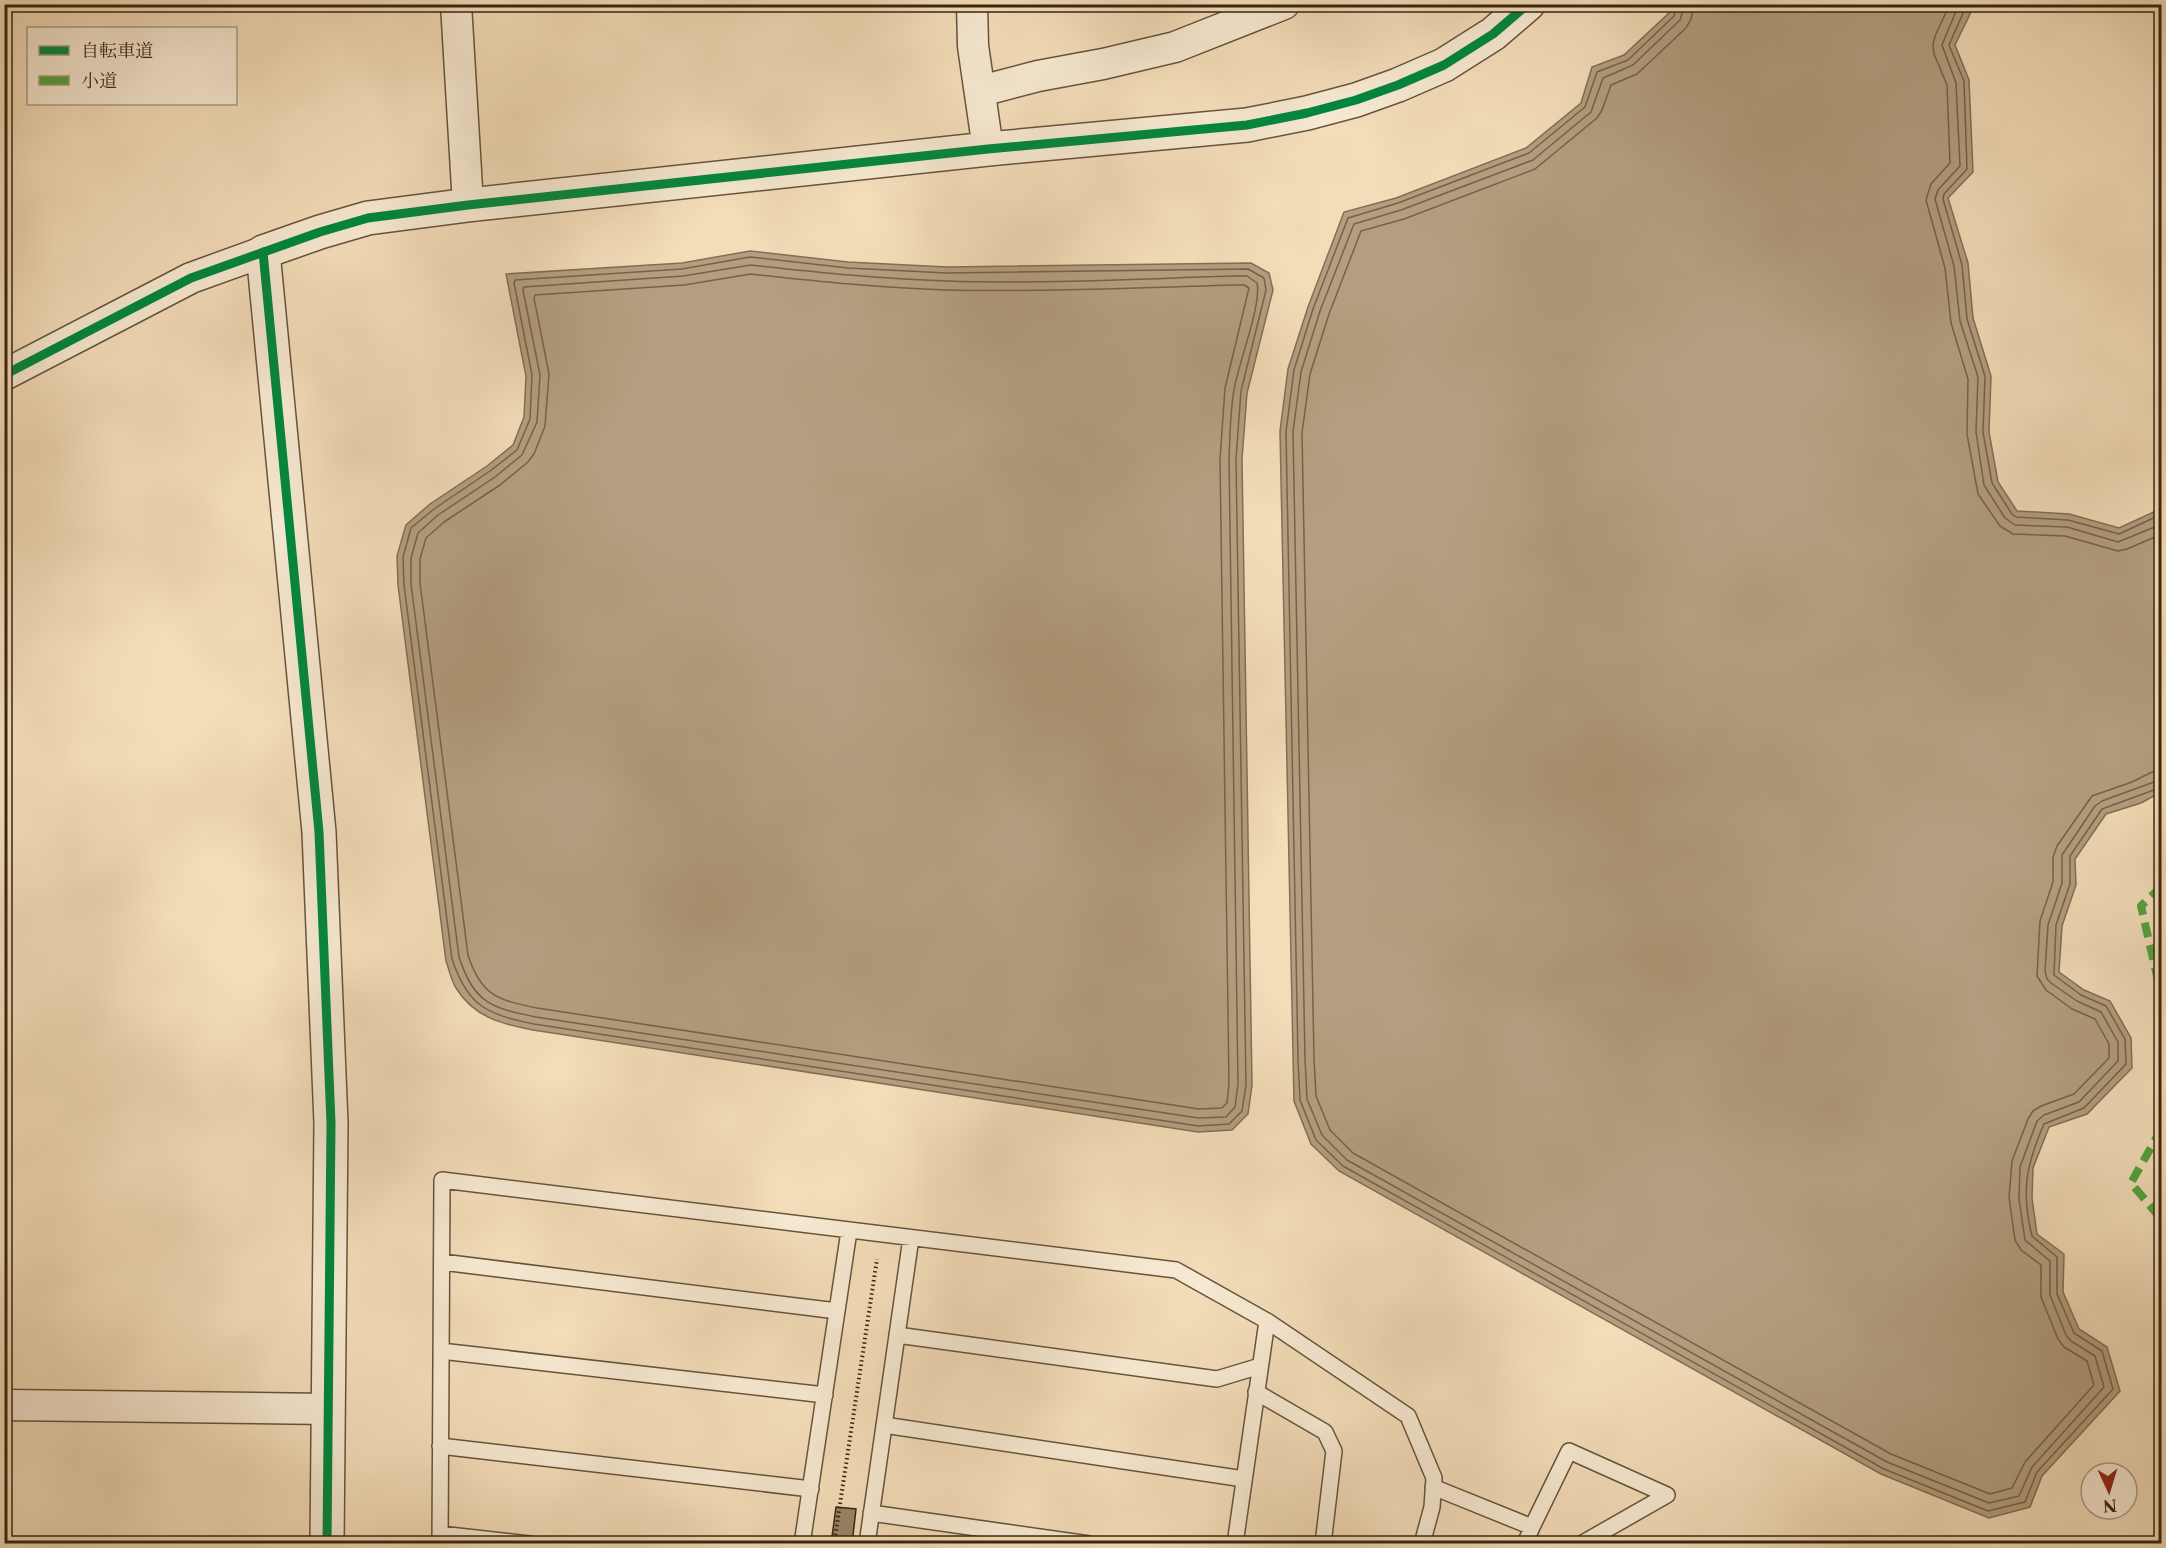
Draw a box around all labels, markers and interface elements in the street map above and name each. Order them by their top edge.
legend [27,27,237,105]
text: 自転車道 [81,40,153,62]
text: 小道 [81,70,117,92]
north arrow [2079,1461,2139,1521]
text: N [2102,1496,2118,1516]

